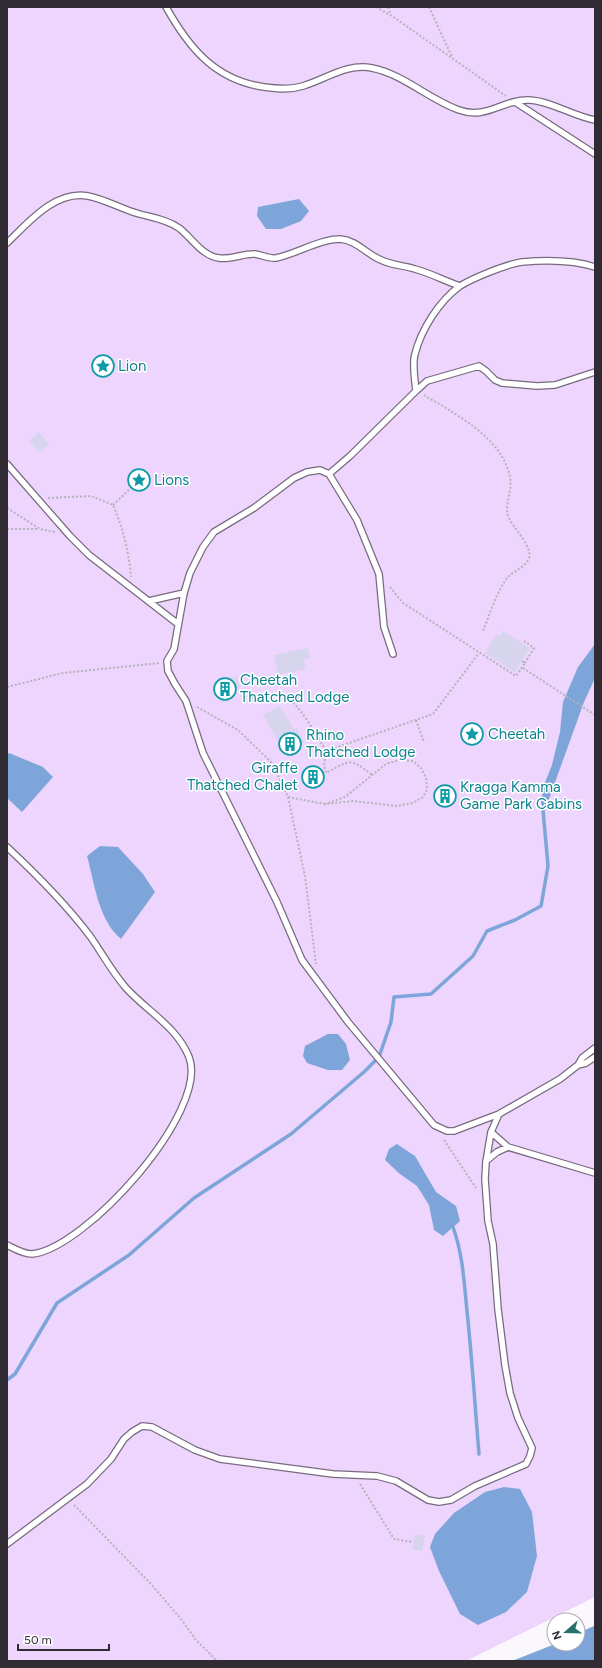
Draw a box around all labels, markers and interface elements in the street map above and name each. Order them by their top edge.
place icon: Lion [90,353,116,379]
place label: Lion [118,357,146,375]
place icon: Lions [126,467,152,493]
place label: Lions [154,471,189,489]
place label: Cheetah Thatched Lodge [240,671,349,706]
building icon: Cheetah Thatched Lodge [212,676,238,702]
place icon: Cheetah [459,721,485,747]
place label: Cheetah [488,725,545,743]
place label: Rhino Thatched Lodge [306,726,415,761]
building icon: Rhino Thatched Lodge [277,731,303,757]
place label: Giraffe Thatched Chalet [187,759,298,794]
building icon: Giraffe Thatched Chalet [300,764,326,790]
place label: Kragga Kamma Game Park Cabins [460,778,582,813]
building icon: Kragga Kamma Game Park Cabins [432,783,458,809]
north arrow [546,1612,586,1652]
scale bar [18,1626,109,1652]
text: N [550,1629,565,1641]
text: 50 m [24,1633,52,1647]

